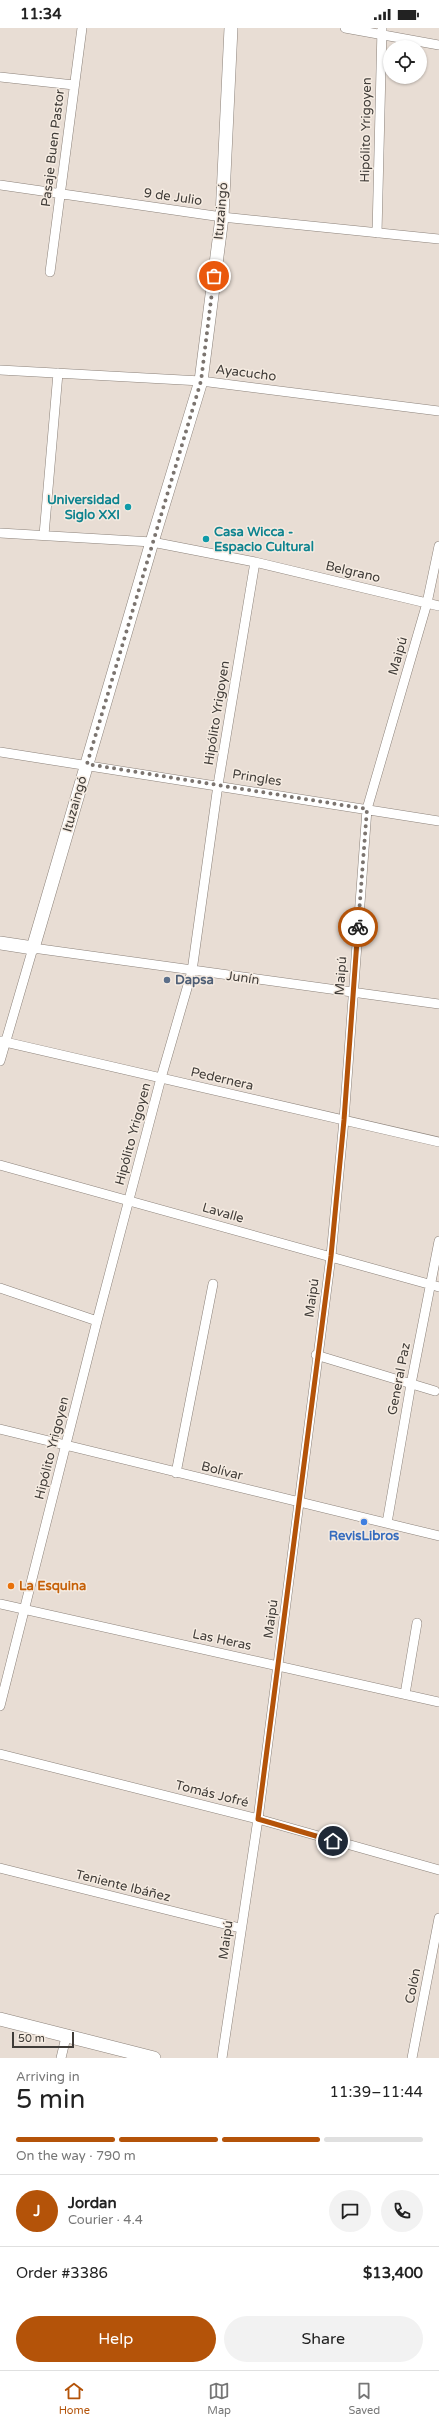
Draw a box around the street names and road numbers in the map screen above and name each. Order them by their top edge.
street label: Hipólito Yrigoyen [357,77,375,183]
street label: Pasaje Buen Pastor [38,88,68,208]
street label: Ituzaingó [211,182,231,240]
street label: 9 de Julio [143,185,203,209]
street label: Ayacucho [215,361,277,385]
street label: Belgrano [324,558,382,586]
street label: Maipú [385,635,411,677]
street label: Hipólito Yrigoyen [201,660,233,766]
street label: Pringles [231,766,283,790]
street label: Ituzaingó [59,774,91,834]
street label: Maipú [332,956,350,996]
street label: Junín [226,968,260,988]
street label: Pedernera [189,1064,255,1094]
street label: Hipólito Yrigoyen [112,1081,154,1187]
street label: Lavalle [200,1199,246,1227]
street label: Maipú [301,1277,323,1319]
street label: General Paz [384,1341,414,1417]
street label: Hipólito Yrigoyen [31,1395,73,1501]
street label: Bolívar [199,1458,245,1484]
street label: Maipú [260,1598,282,1640]
street label: Las Heras [191,1626,253,1654]
street label: Tomás Jofré [174,1777,250,1811]
street label: Teniente Ibáñez [74,1866,172,1906]
street label: Maipú [215,1919,237,1961]
street label: Colón [402,1967,424,2005]

